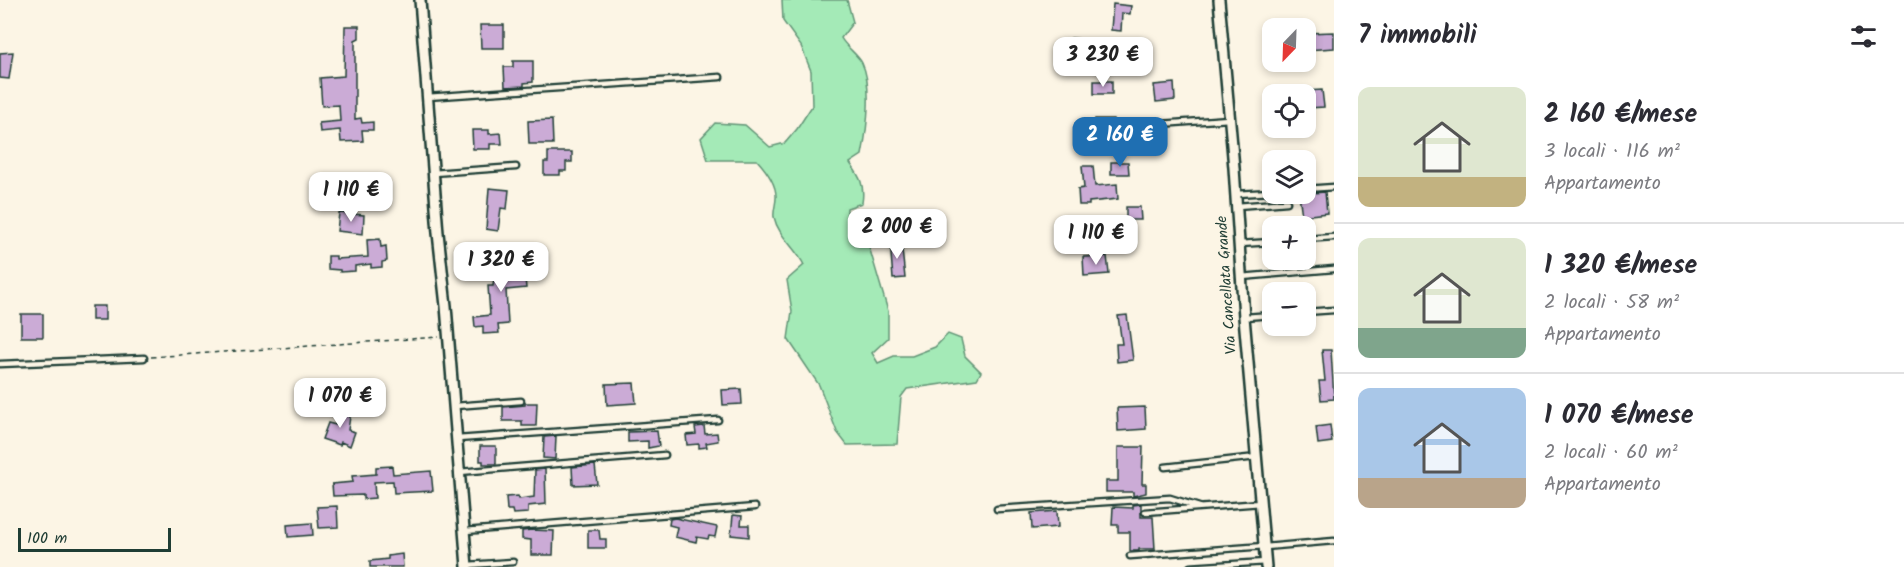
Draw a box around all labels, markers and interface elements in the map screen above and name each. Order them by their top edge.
text: 7 immobili [1358,15,1477,57]
north arrow [1262,18,1316,72]
map controls [1262,18,1316,336]
icon: filters [1847,20,1880,53]
pin: 3 230 € [1048,37,1158,88]
text: 3 230 € [1067,40,1139,72]
button: locate [1262,84,1316,138]
text: 2 160 €/mese [1544,94,1697,136]
icon: home [1406,111,1478,183]
pin: 2 160 € [1065,117,1175,168]
text: 2 160 € [1087,120,1153,152]
text: 3 locali · 116 m² [1544,136,1680,168]
button: layers [1262,150,1316,204]
text: Appartamento [1544,168,1661,200]
pin: 1 110 € [296,172,406,223]
text: 1 110 € [323,175,379,207]
pin: 2 000 € [842,209,952,260]
text: 2 000 € [862,212,932,244]
pin: 1 110 € [1041,215,1151,266]
street label: Via Cancellata Grande [1210,215,1244,355]
button: + [1262,216,1316,270]
text: 1 110 € [1068,218,1124,250]
pin: 1 320 € [446,242,556,293]
text: 1 320 € [468,245,534,277]
text: 1 320 €/mese [1544,245,1697,287]
icon: home [1406,262,1478,334]
button: − [1262,282,1316,336]
text: 2 locali · 58 m² [1544,287,1679,319]
text: Appartamento [1544,319,1661,351]
pin: 1 070 € [285,378,395,429]
text: 1 070 € [308,381,372,413]
text: 1 070 €/mese [1544,395,1693,437]
icon: home [1406,412,1478,484]
text: 2 locali · 60 m² [1544,437,1678,469]
text: Appartamento [1544,469,1661,501]
scale bar [18,525,171,552]
text: 100 m [27,526,67,551]

